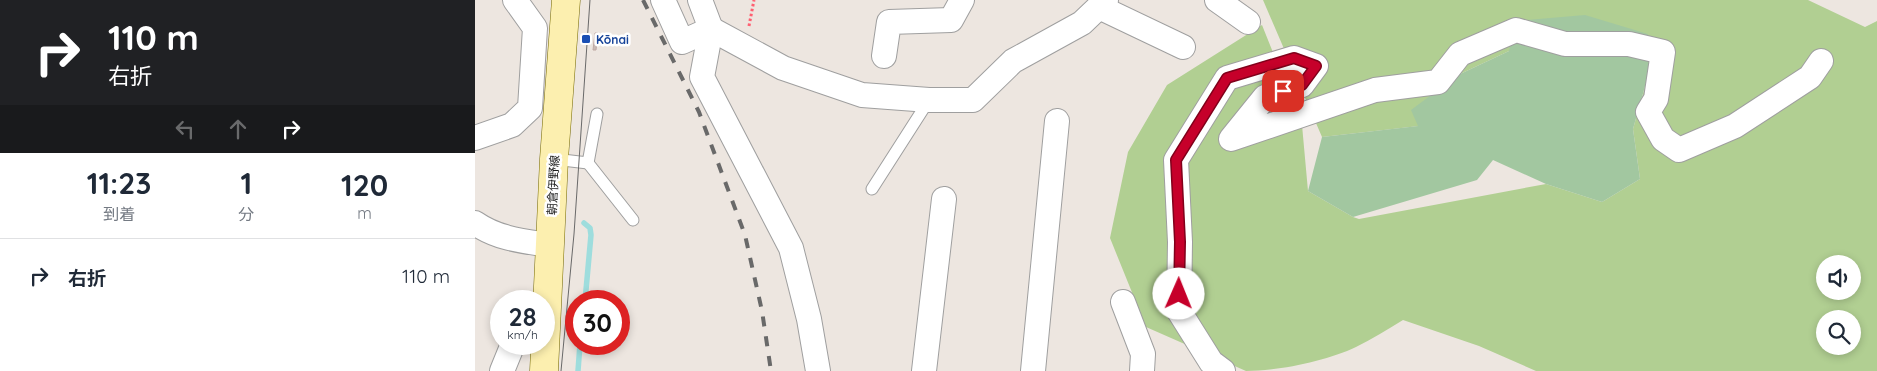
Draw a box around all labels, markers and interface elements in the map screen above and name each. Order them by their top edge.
text: 110 m [108,15,199,59]
icon: right [25,20,90,85]
place label: Kōnai [596,32,629,47]
marker: Kōnai [580,33,592,45]
text: 右折 [108,62,152,90]
pin [1262,70,1304,112]
icon: arrive [1269,77,1297,105]
icon: left [171,115,199,143]
icon: ahead [224,115,252,143]
icon: right [277,115,305,143]
street label: 朝倉伊野線 [544,155,562,215]
text: 11:23 [87,164,151,202]
text: 1 [240,164,252,202]
text: 120 [341,166,388,204]
text: m [357,203,372,223]
text: 到着 [103,204,135,224]
text: 分 [238,204,254,224]
map controls [1816,255,1861,355]
button: sound [1816,255,1861,300]
icon: right [25,262,53,290]
text: 110 m [402,264,450,288]
text: 右折 [68,266,106,290]
position arrow [1152,267,1204,319]
speed limit sign: 30 [565,290,630,355]
text: 28 [509,301,536,332]
button: search [1816,310,1861,355]
text: km/h [507,327,538,342]

